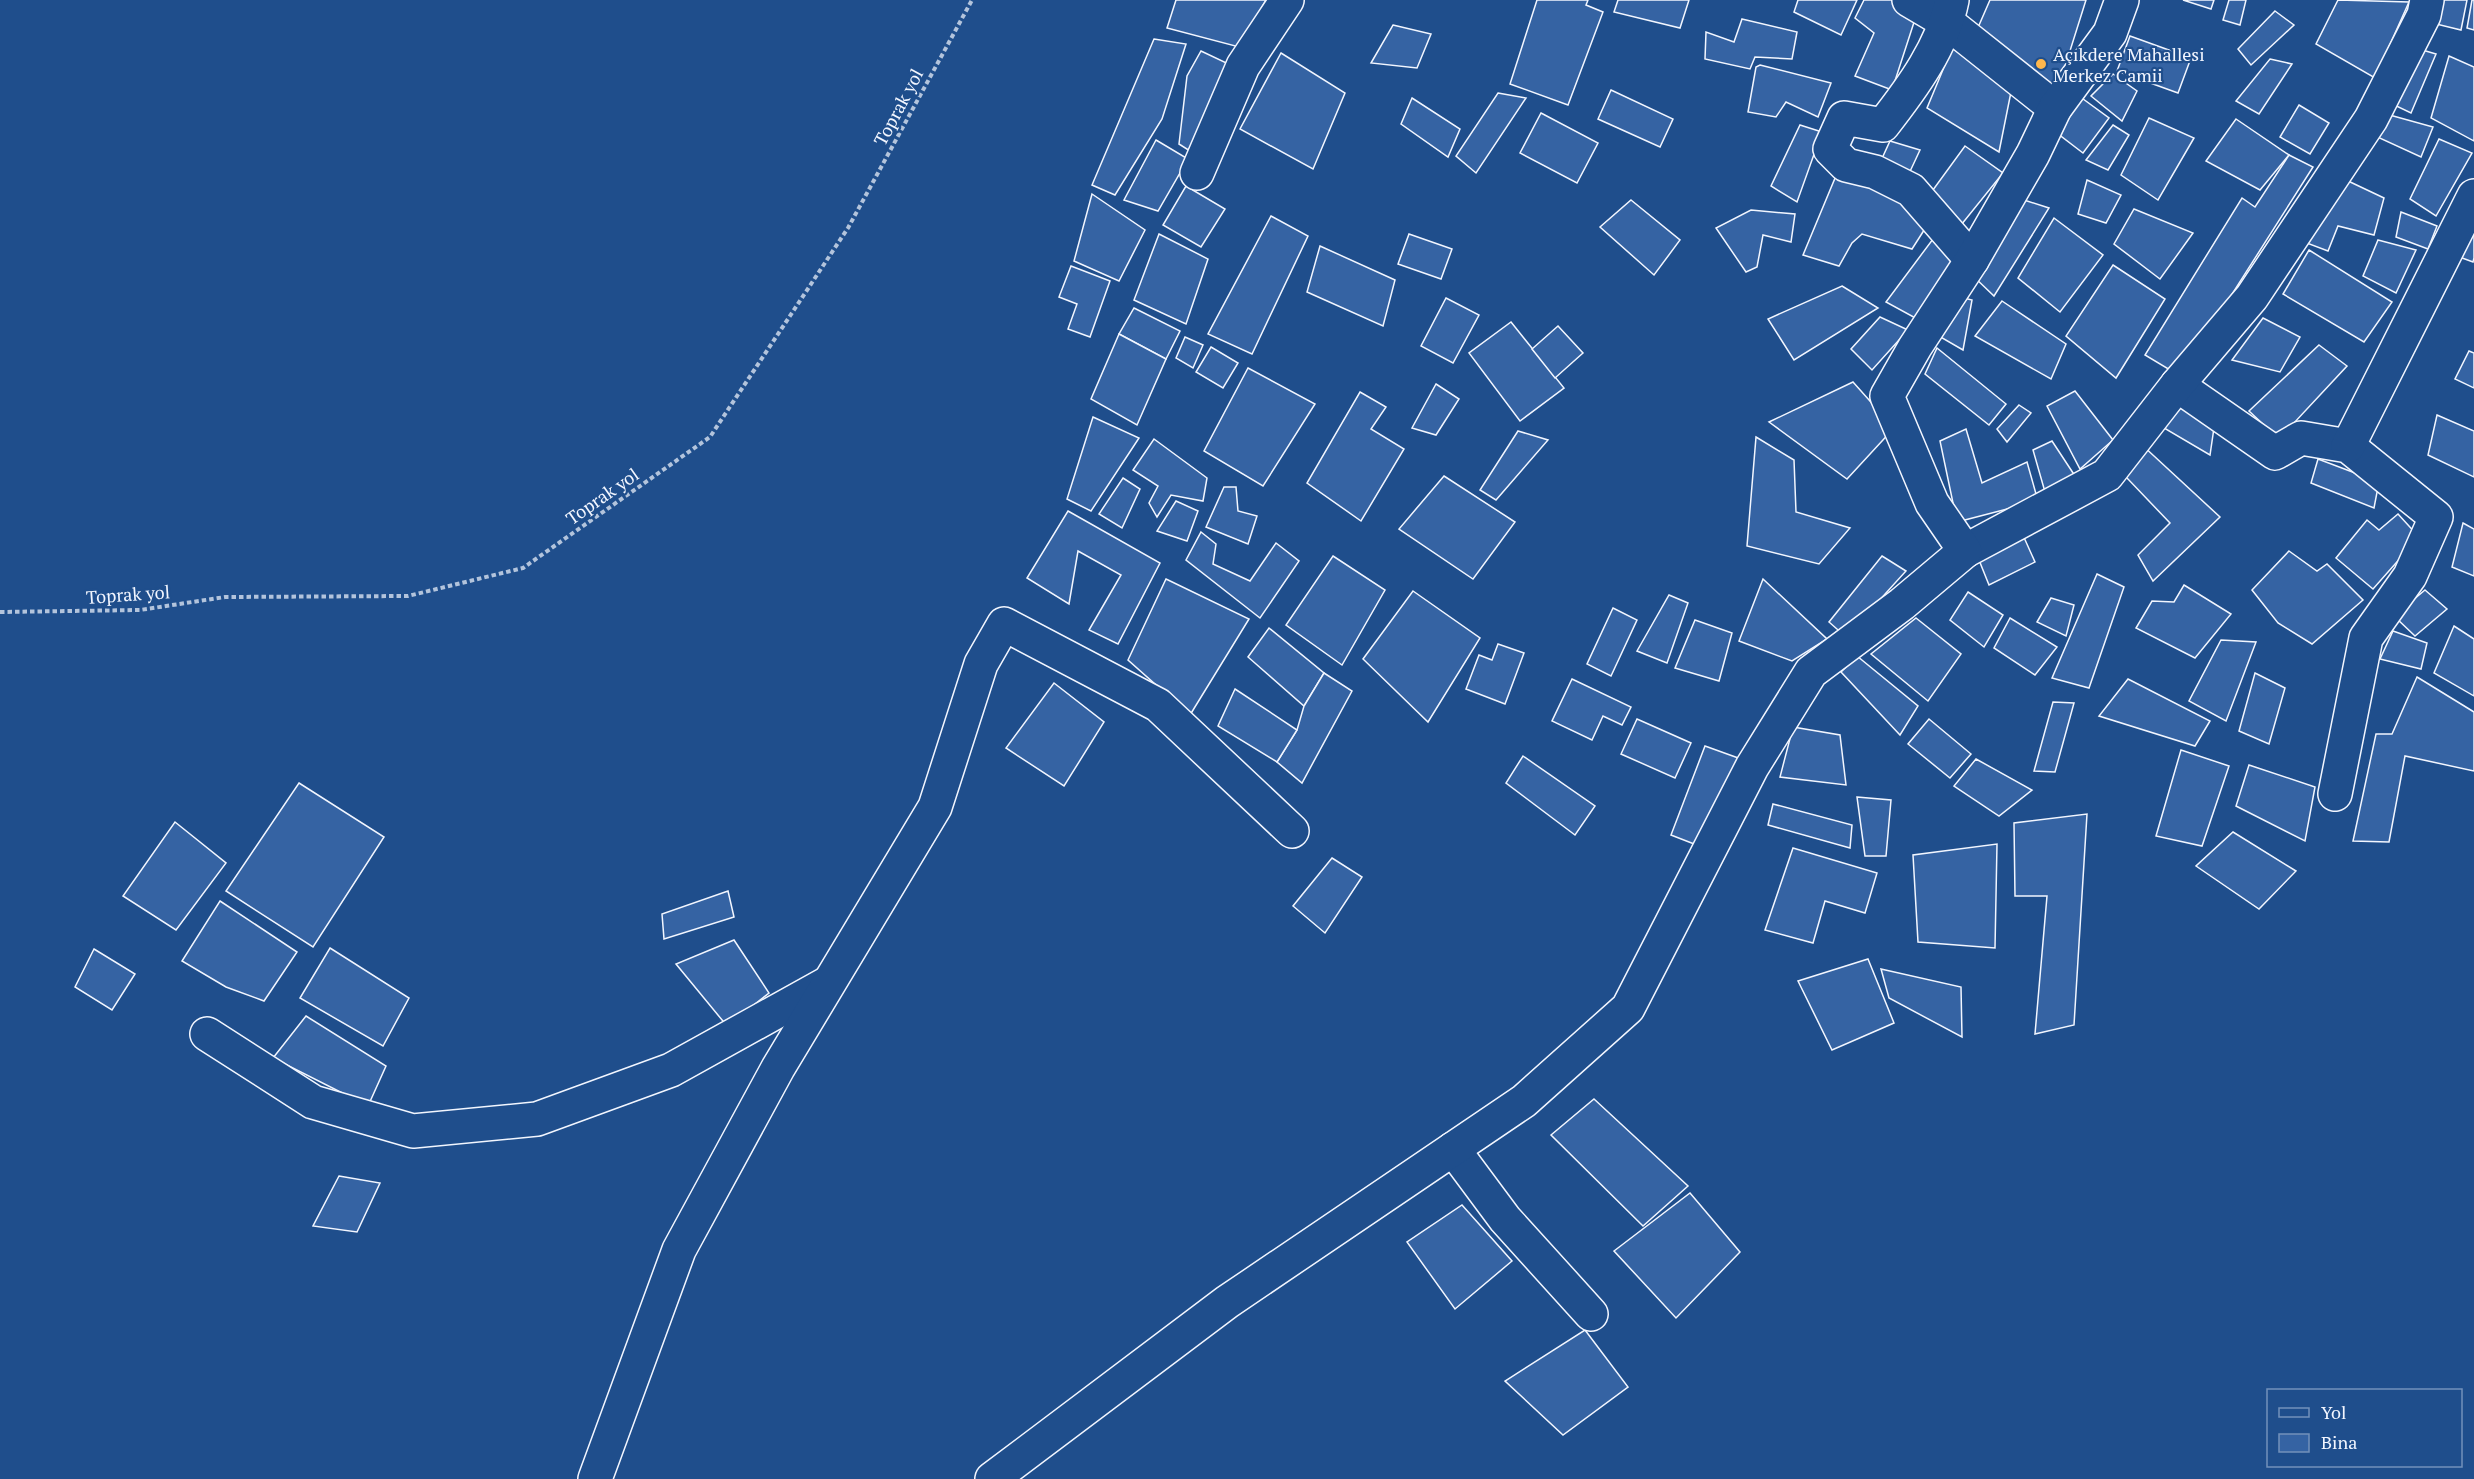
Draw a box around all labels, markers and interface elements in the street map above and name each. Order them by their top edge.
place label: Açıkdere Mahallesi Merkez Camii [2053,42,2205,87]
marker: Açıkdere Mahallesi Merkez Camii [2034,57,2048,71]
street label: Toprak yol [868,64,928,150]
street label: Toprak yol [561,462,643,530]
street label: Toprak yol [85,579,171,609]
legend [2267,1389,2462,1467]
text: Yol [2321,1400,2346,1424]
text: Bina [2321,1430,2357,1454]

